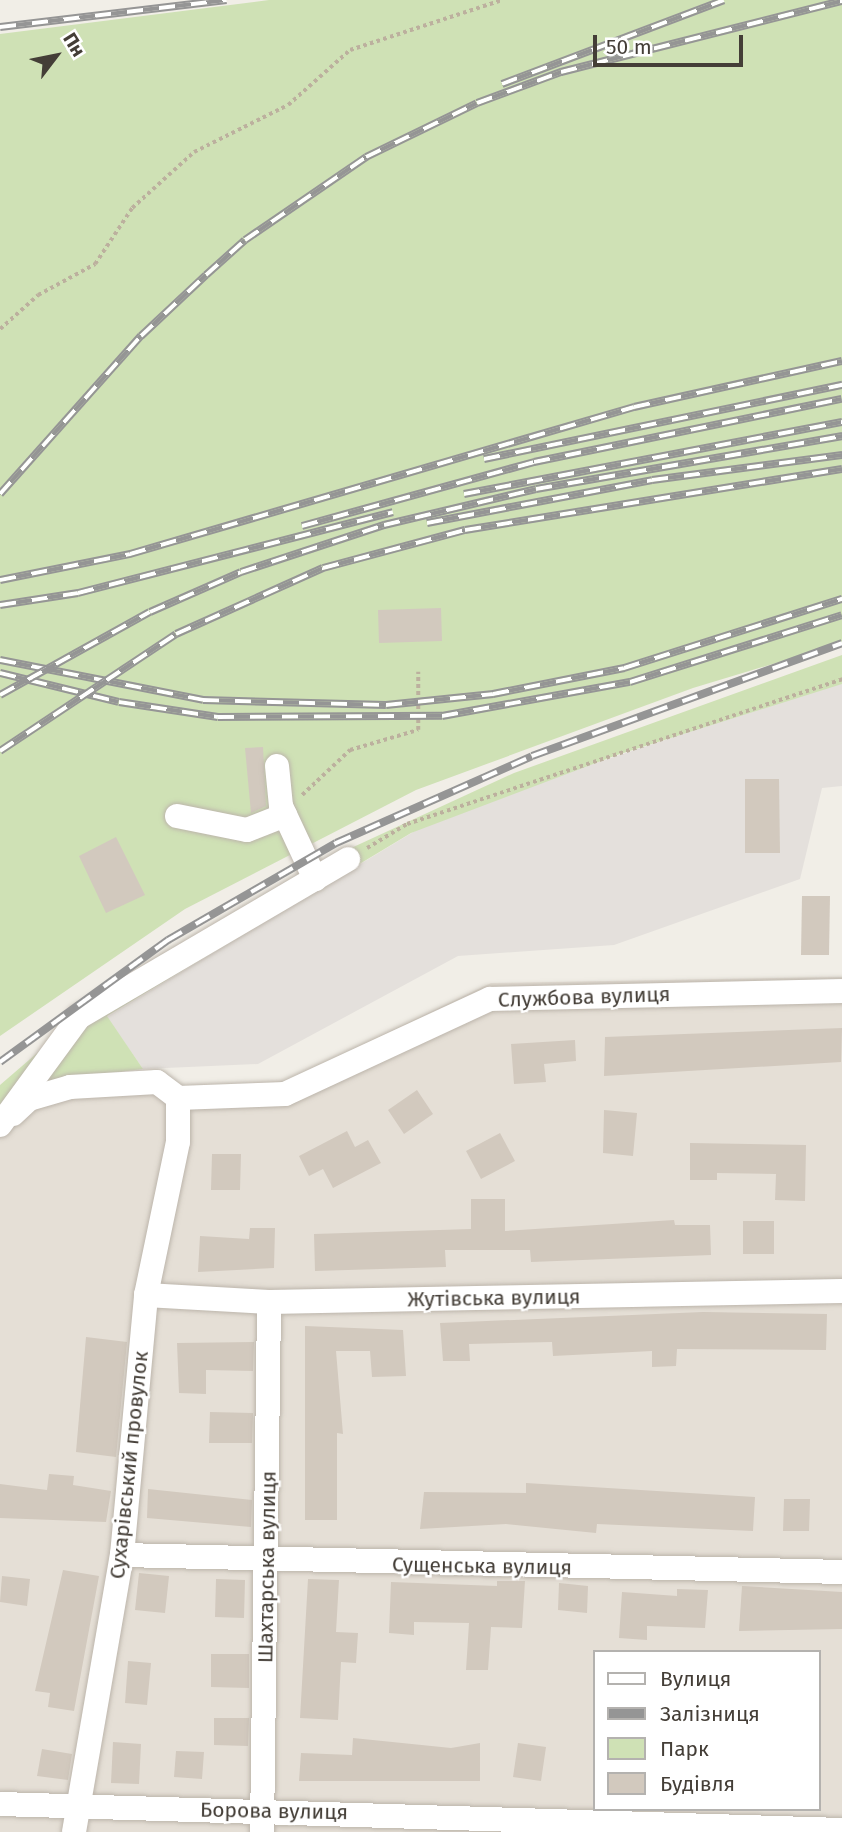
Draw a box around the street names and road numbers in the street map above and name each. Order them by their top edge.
street label: Службова вулиця [497,981,671,1013]
street label: Жутівська вулиця [407,1284,581,1312]
street label: Сухарівський провулок [104,1350,154,1580]
street label: Шахтарська вулиця [253,1471,281,1663]
street label: Сущенська вулиця [392,1552,572,1580]
street label: Борова вулиця [200,1797,348,1825]

